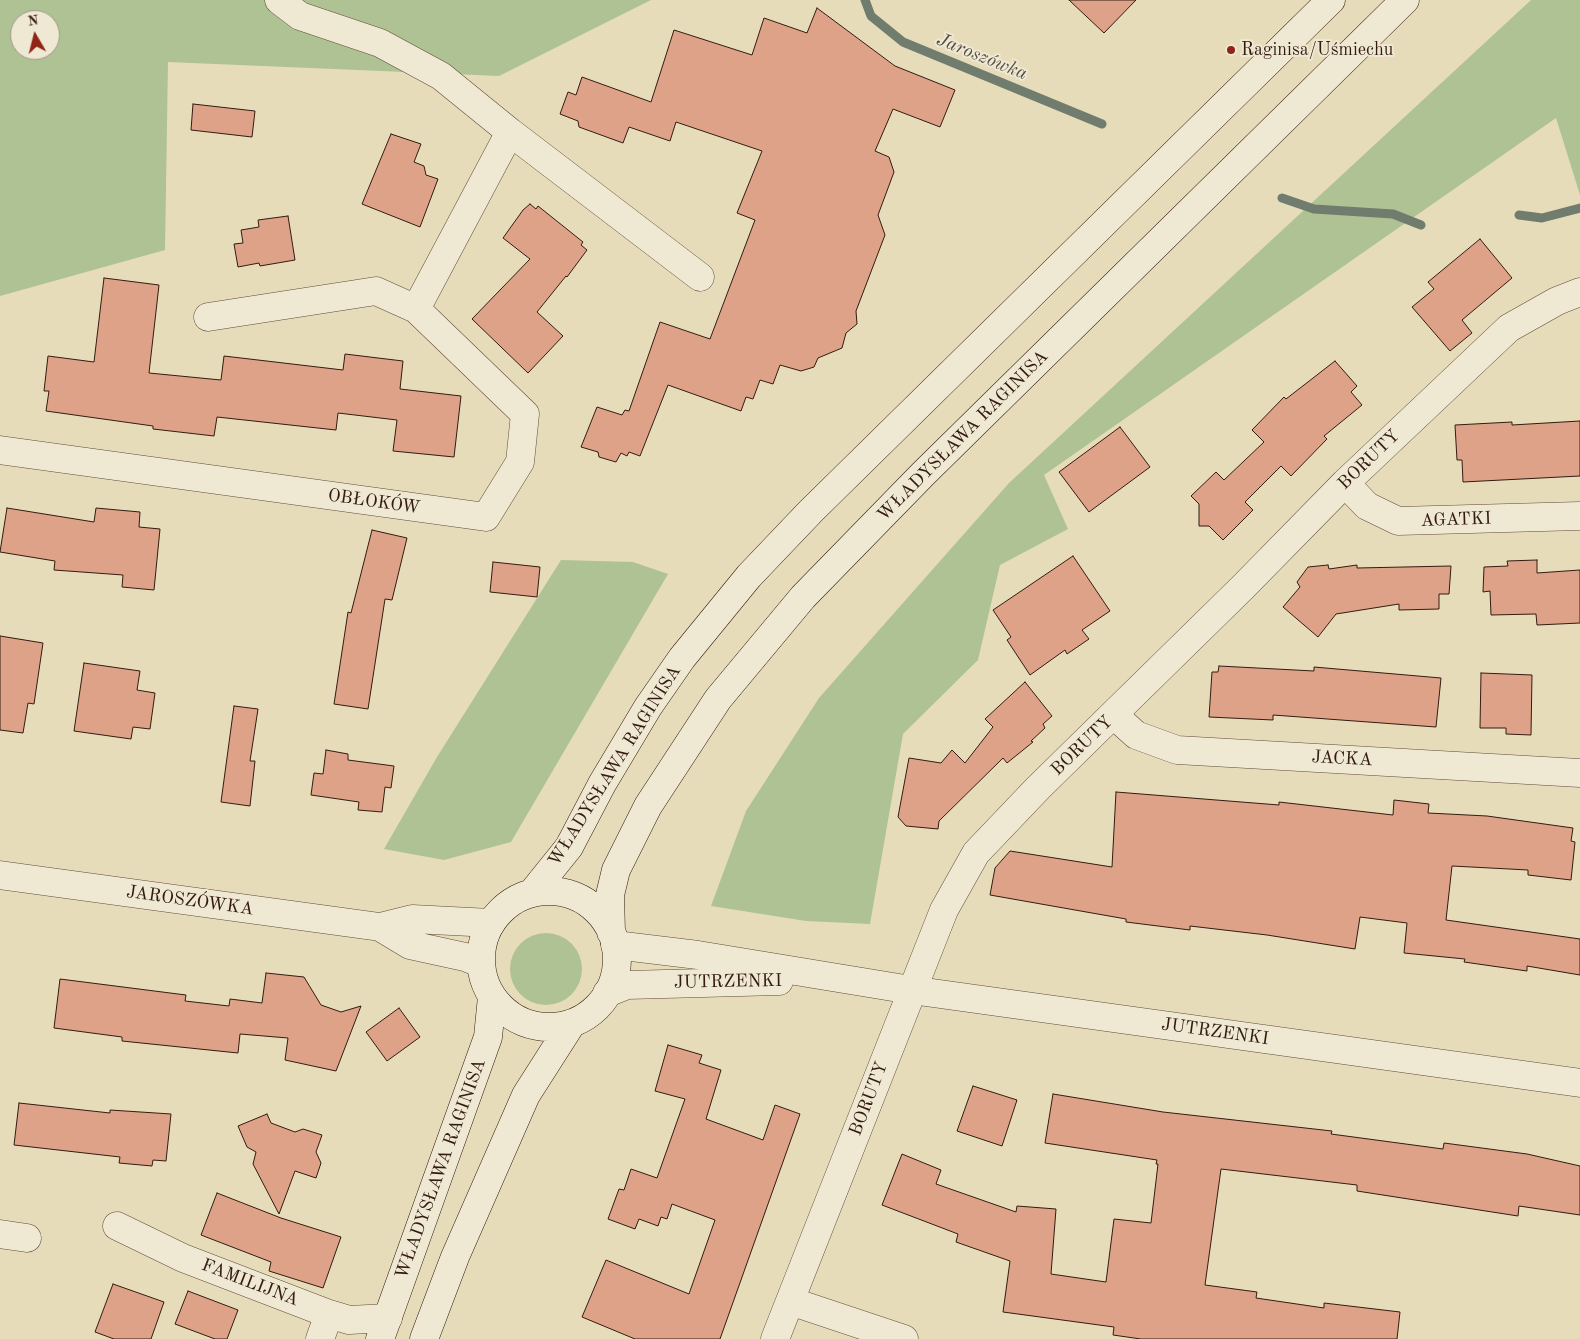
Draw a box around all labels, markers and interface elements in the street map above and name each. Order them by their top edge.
north arrow [10,10,60,60]
text: N [27,13,39,29]
water label: Jaroszówka [933,29,1031,85]
place label: Raginisa/Uśmiechu [1241,39,1393,61]
marker: Raginisa/Uśmiechu [1225,44,1237,56]
street label: WŁADYSŁAWA RAGINISA [873,346,1053,526]
street label: BORUTY [1334,425,1404,495]
street label: OBŁOKÓW [326,485,422,519]
street label: AGATKI [1420,508,1492,532]
street label: WŁADYSŁAWA RAGINISA [544,662,686,870]
street label: BORUTY [1047,711,1117,781]
street label: JACKA [1311,747,1373,771]
street label: JAROSZÓWKA [125,881,255,921]
street label: JUTRZENKI [674,970,782,994]
street label: JUTRZENKI [1160,1014,1270,1050]
street label: WŁADYSŁAWA RAGINISA [391,1056,491,1282]
street label: BORUTY [845,1059,893,1139]
street label: FAMILIJNA [198,1255,302,1311]

